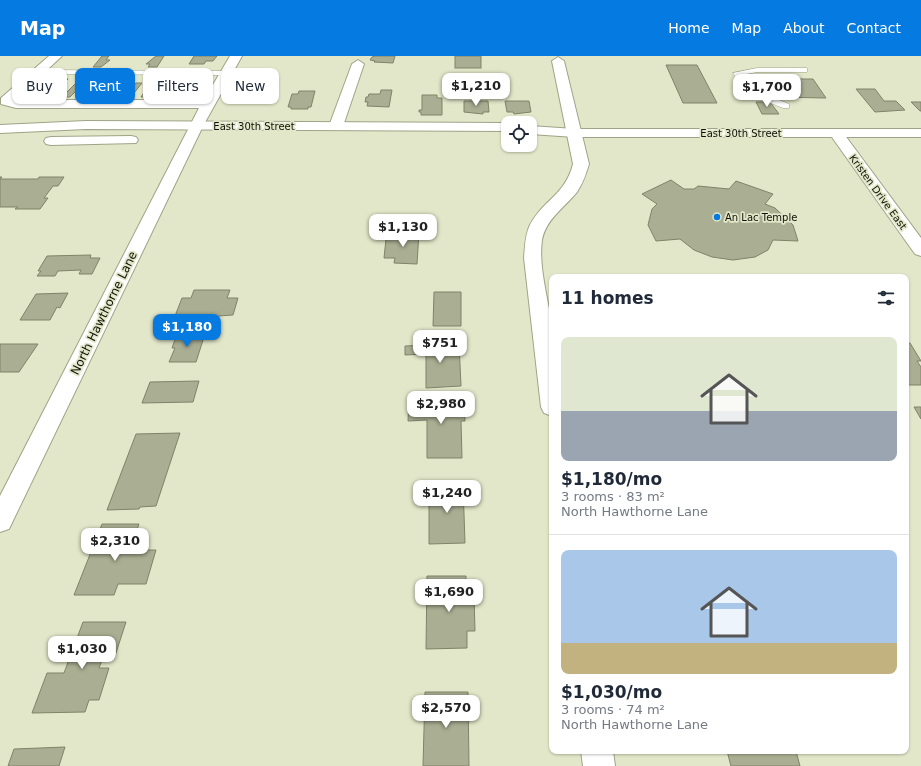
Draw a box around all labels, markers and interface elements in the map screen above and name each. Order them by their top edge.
text: Map [20,17,65,39]
text: Home [668,20,710,36]
text: Map [732,20,761,36]
text: About [783,20,825,36]
text: Contact [847,20,901,36]
chip: Buy [12,68,67,104]
chip: Rent [75,68,135,104]
chip: Filters [143,68,213,104]
chip: New [221,68,279,104]
pin: $1,210 [443,73,509,107]
pin: $1,700 [734,74,800,108]
text: $1,210 [451,78,501,93]
text: $1,700 [742,79,792,94]
map controls [501,116,537,152]
button: locate [501,116,537,152]
street label: East 30th Street [213,121,295,132]
street label: East 30th Street [700,128,782,139]
street label: Kristen Drive East [847,152,909,232]
marker: An Lac Temple [712,212,722,222]
place label: An Lac Temple [725,212,797,223]
pin: $1,130 [370,214,436,248]
text: $1,130 [378,219,428,234]
street label: North Hawthorne Lane [68,249,140,377]
icon: filters [875,287,897,309]
text: 11 homes [561,288,654,308]
pin: $1,180 [154,314,220,348]
text: $1,180 [162,319,212,334]
pin: $751 [416,330,464,364]
text: $751 [422,335,458,350]
icon: home [693,363,765,435]
pin: $2,980 [408,391,474,425]
text: $2,980 [416,396,466,411]
text: $1,180/mo [561,469,662,489]
pin: $1,240 [414,480,480,514]
text: $1,240 [422,485,472,500]
text: 3 rooms · 83 m² [561,489,665,504]
text: North Hawthorne Lane [561,504,708,519]
pin: $2,310 [82,528,148,562]
text: $2,310 [90,533,140,548]
icon: home [693,576,765,648]
pin: $1,690 [416,579,482,613]
text: $1,690 [424,584,474,599]
pin: $1,030 [49,636,115,670]
text: $1,030 [57,641,107,656]
text: $1,030/mo [561,682,662,702]
pin: $2,570 [413,695,479,729]
text: $2,570 [421,700,471,715]
text: 3 rooms · 74 m² [561,702,665,717]
text: North Hawthorne Lane [561,717,708,732]

